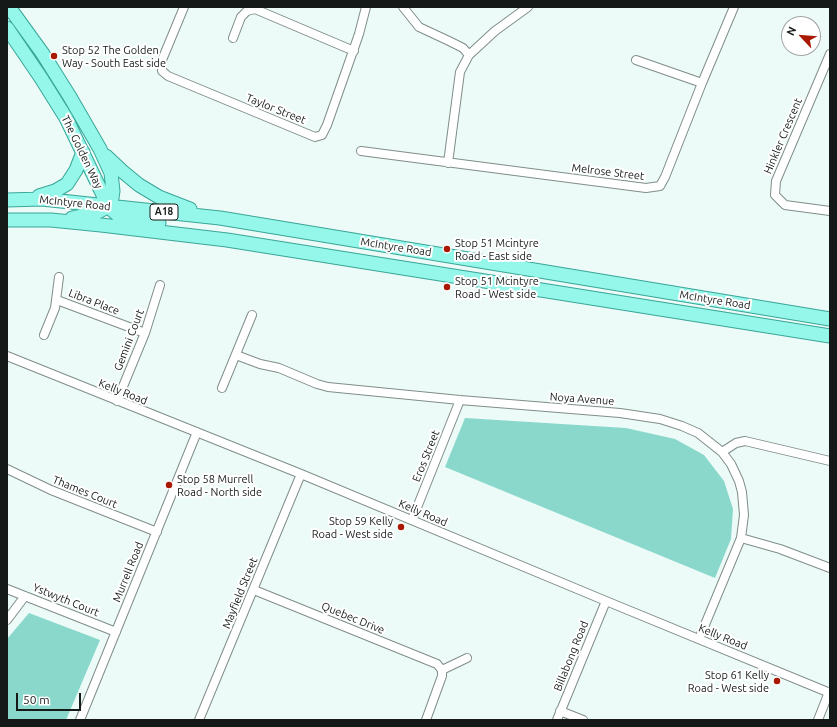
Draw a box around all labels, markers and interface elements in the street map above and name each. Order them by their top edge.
north arrow [781,16,821,56]
text: N [784,25,798,38]
place label: Stop 52 The Golden Way - South East side [62,43,166,69]
marker: Stop 52 The Golden Way - South East side [49,51,59,61]
street label: Taylor Street [244,91,308,127]
street label: Hinkler Crescent [761,96,805,176]
street label: The Golden Way [59,113,105,191]
street label: Melrose Street [571,161,645,183]
street label: McIntyre Road [39,193,111,213]
road number: A18 [150,204,178,220]
street label: McIntyre Road [360,235,432,259]
place label: Stop 51 Mcintyre Road - East side [455,236,539,262]
marker: Stop 51 Mcintyre Road - East side [442,244,452,254]
place label: Stop 51 Mcintyre Road - West side [455,274,539,300]
marker: Stop 51 Mcintyre Road - West side [442,282,452,292]
street label: Libra Place [67,286,121,318]
street label: McIntyre Road [679,288,751,312]
street label: Gemini Court [111,307,147,373]
street label: Kelly Road [97,376,149,408]
street label: Noya Avenue [549,390,615,408]
street label: Eros Street [410,428,442,484]
place label: Stop 58 Murrell Road - North side [177,472,262,498]
street label: Thames Court [51,473,119,511]
marker: Stop 58 Murrell Road - North side [164,480,174,490]
street label: Kelly Road [397,497,449,529]
place label: Stop 59 Kelly Road - West side [312,514,393,540]
marker: Stop 59 Kelly Road - West side [396,522,406,532]
street label: Murrell Road [110,540,146,604]
street label: Mayfield Street [220,555,260,631]
street label: Ystwyth Court [31,581,101,619]
street label: Quebec Drive [319,599,387,637]
street label: Billabong Road [551,619,591,693]
street label: Kelly Road [697,621,749,653]
place label: Stop 61 Kelly Road - West side [688,668,769,694]
marker: Stop 61 Kelly Road - West side [772,676,782,686]
scale bar [18,685,83,711]
text: 50 m [23,693,50,706]

